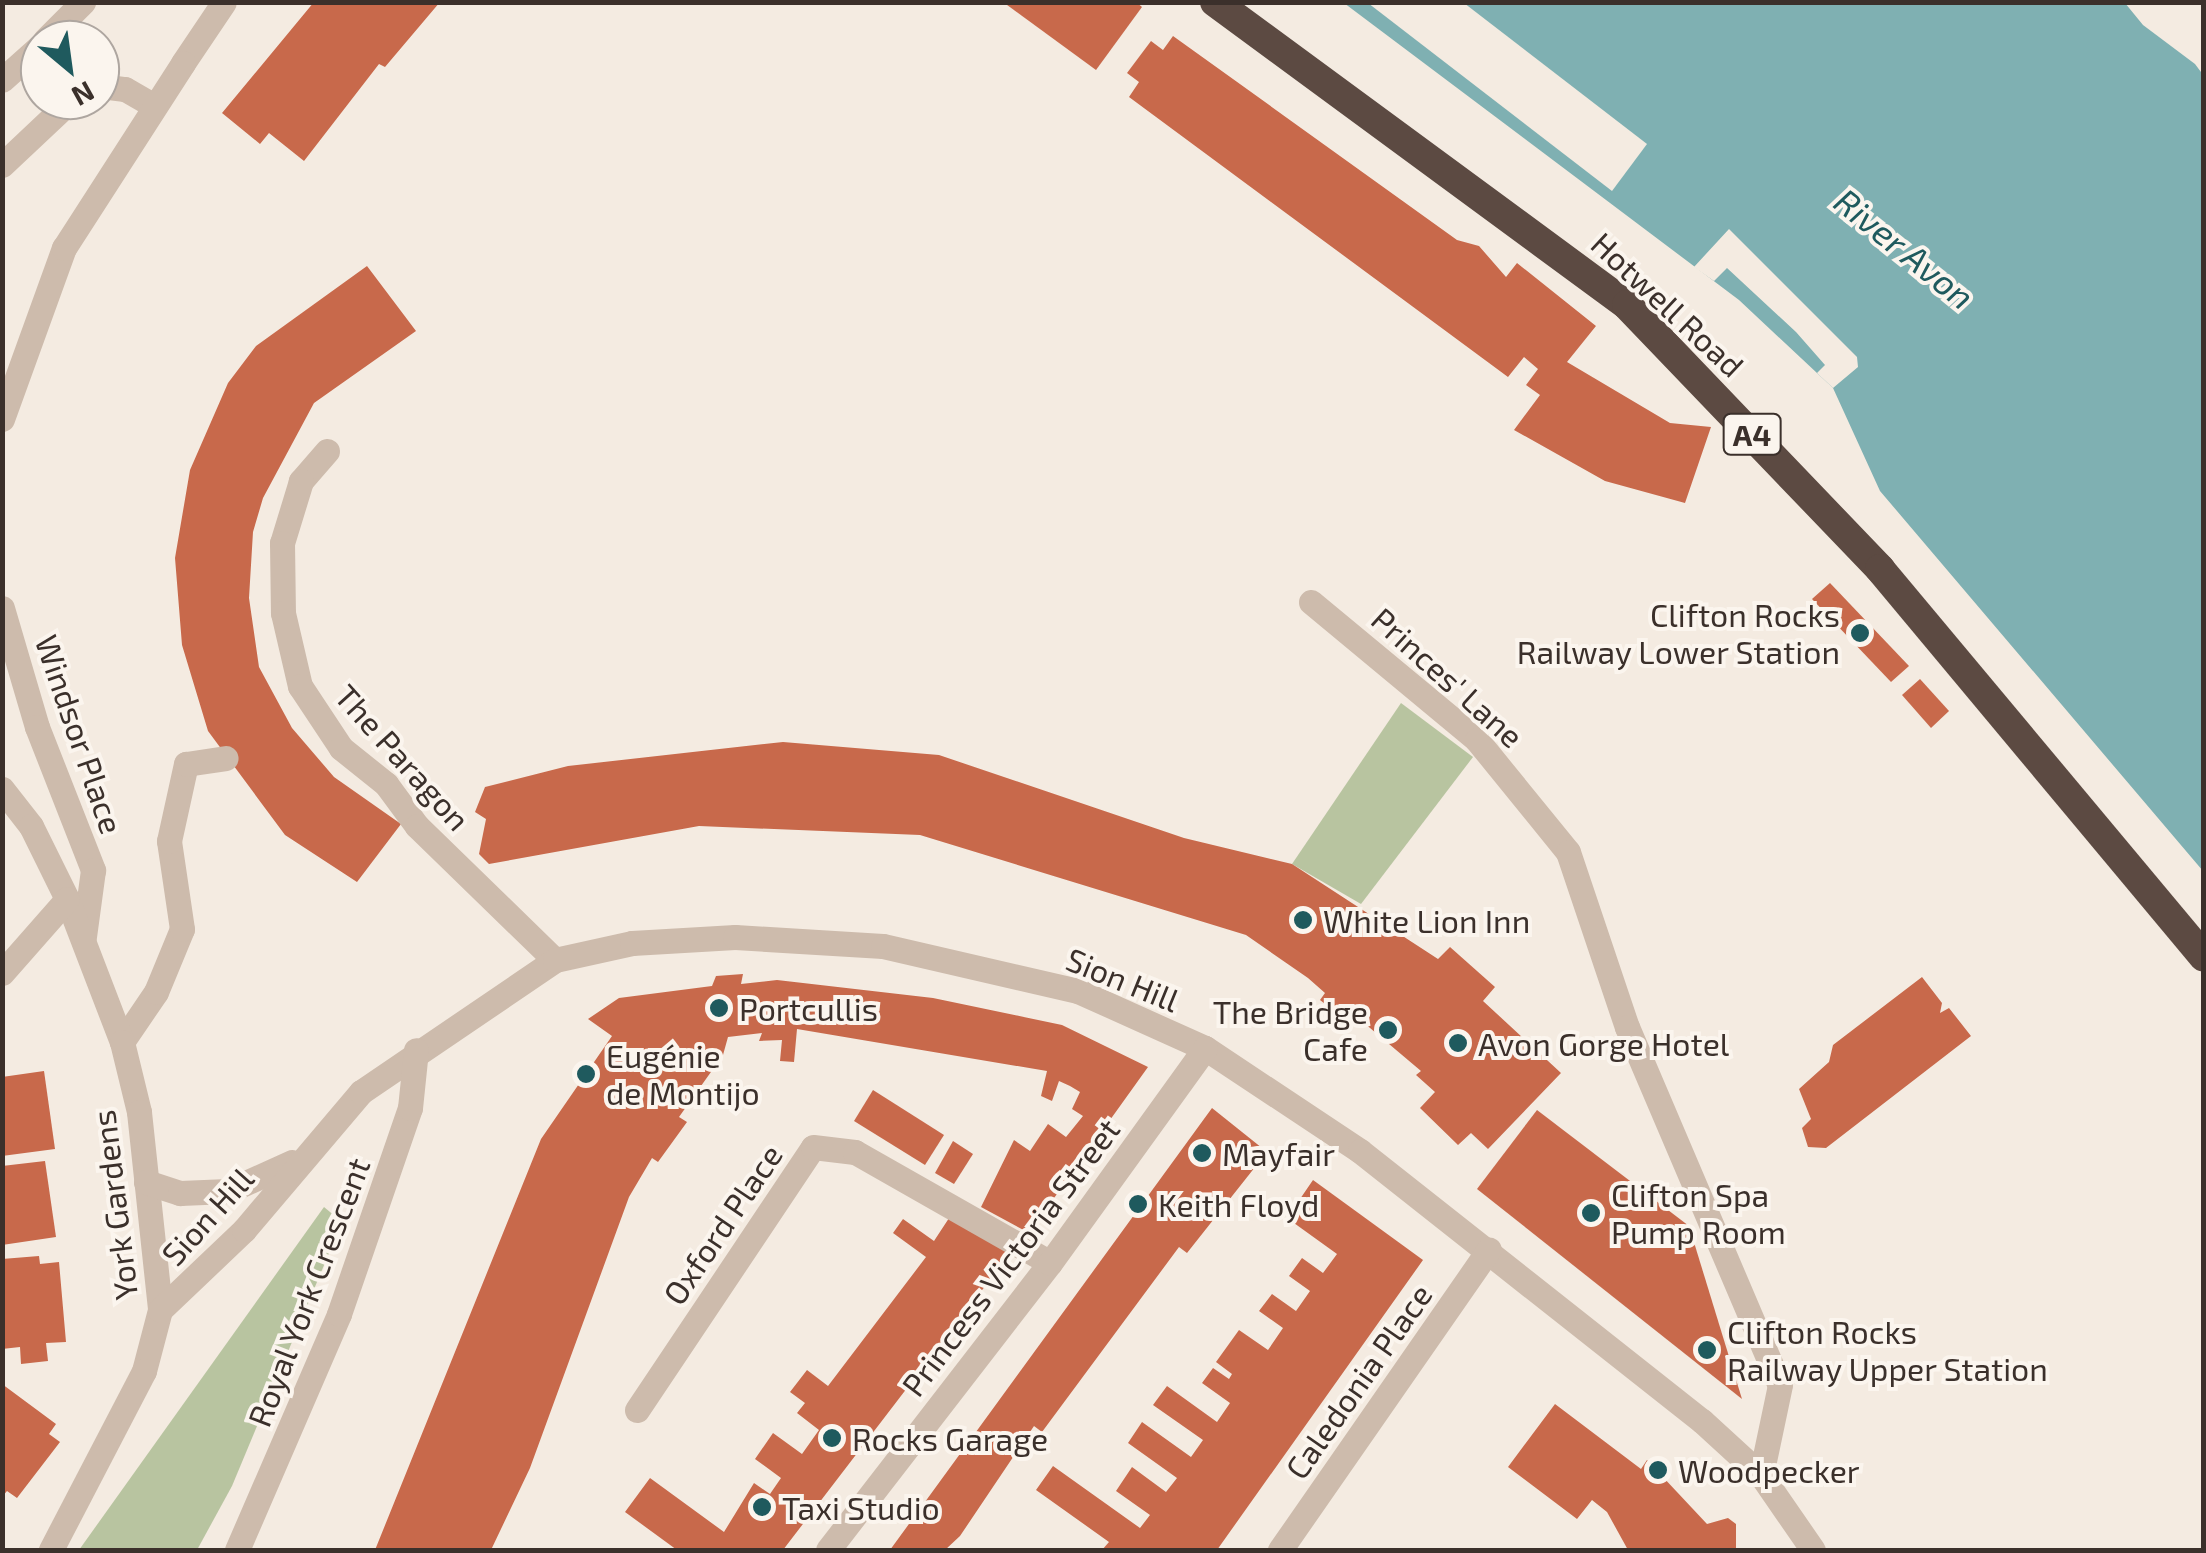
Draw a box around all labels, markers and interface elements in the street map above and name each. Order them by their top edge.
north arrow [20,20,120,120]
text: N [66,75,101,114]
water label: River Avon [1826,179,1984,317]
street label: Hotwell Road [1584,223,1752,385]
road number: A4 [1722,409,1782,459]
place label: Clifton Rocks Railway Lower Station [1515,596,1840,671]
street label: Princes' Lane [1364,599,1532,755]
marker: Clifton Rocks Railway Lower Station [1849,622,1871,644]
street label: Windsor Place [28,629,132,839]
street label: The Paragon [328,676,478,838]
place label: White Lion Inn [1323,901,1530,939]
marker: White Lion Inn [1292,909,1314,931]
street label: Sion Hill [1061,939,1185,1019]
place label: Portcullis [739,989,878,1027]
place label: The Bridge Cafe [1213,993,1368,1068]
marker: Portcullis [708,997,730,1019]
marker: The Bridge Cafe [1377,1019,1399,1041]
place label: Avon Gorge Hotel [1478,1024,1729,1062]
marker: Avon Gorge Hotel [1447,1032,1469,1054]
place label: Eugénie de Montijo [606,1037,760,1112]
marker: Eugénie de Montijo [575,1063,597,1085]
street label: York Gardens [83,1108,145,1302]
street label: Princess Victoria Street [893,1110,1127,1404]
place label: Mayfair [1222,1134,1335,1172]
street label: Oxford Place [654,1137,790,1311]
marker: Mayfair [1191,1142,1213,1164]
street label: Royal York Crescent [239,1151,377,1433]
street label: Sion Hill [153,1159,261,1273]
place label: Clifton Spa Pump Room [1611,1176,1786,1251]
place label: Keith Floyd [1158,1185,1319,1223]
marker: Keith Floyd [1127,1193,1149,1215]
marker: Clifton Spa Pump Room [1580,1202,1602,1224]
street label: Caledonia Place [1277,1276,1439,1486]
place label: Clifton Rocks Railway Upper Station [1727,1313,2049,1388]
marker: Clifton Rocks Railway Upper Station [1696,1339,1718,1361]
place label: Rocks Garage [852,1419,1048,1457]
marker: Rocks Garage [821,1427,843,1449]
place label: Woodpecker [1678,1451,1860,1489]
marker: Woodpecker [1647,1459,1669,1481]
place label: Taxi Studio [782,1488,940,1526]
marker: Taxi Studio [751,1496,773,1518]

